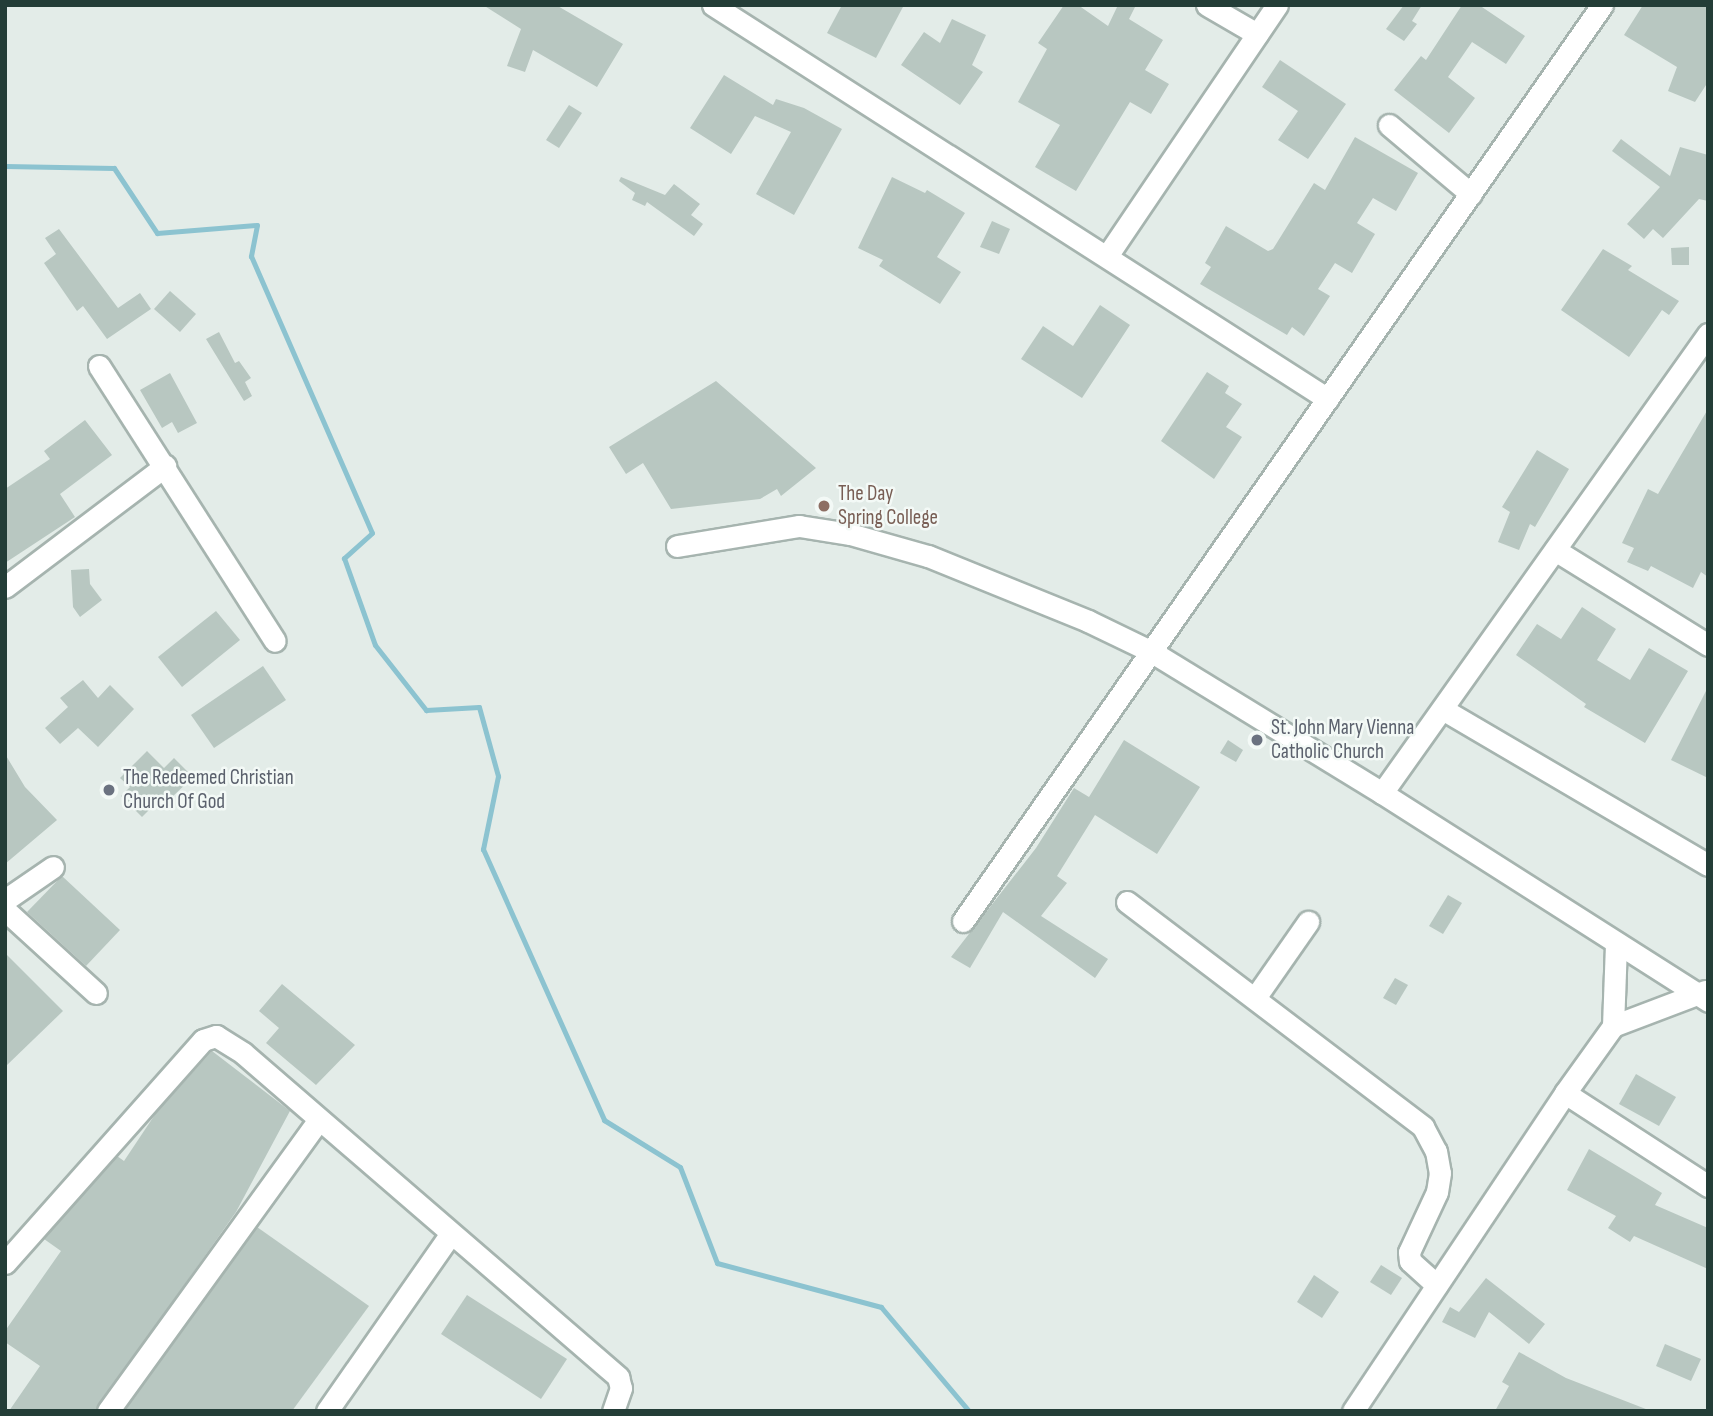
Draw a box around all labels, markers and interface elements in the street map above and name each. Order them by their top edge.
place label: The Day Spring College [838,481,938,531]
marker: The Day Spring College [816,498,832,514]
place label: St. John Mary Vienna Catholic Church [1271,715,1414,765]
marker: St. John Mary Vienna Catholic Church [1249,732,1265,748]
place label: The Redeemed Christian Church Of God [123,765,294,815]
marker: The Redeemed Christian Church Of God [101,782,117,798]

